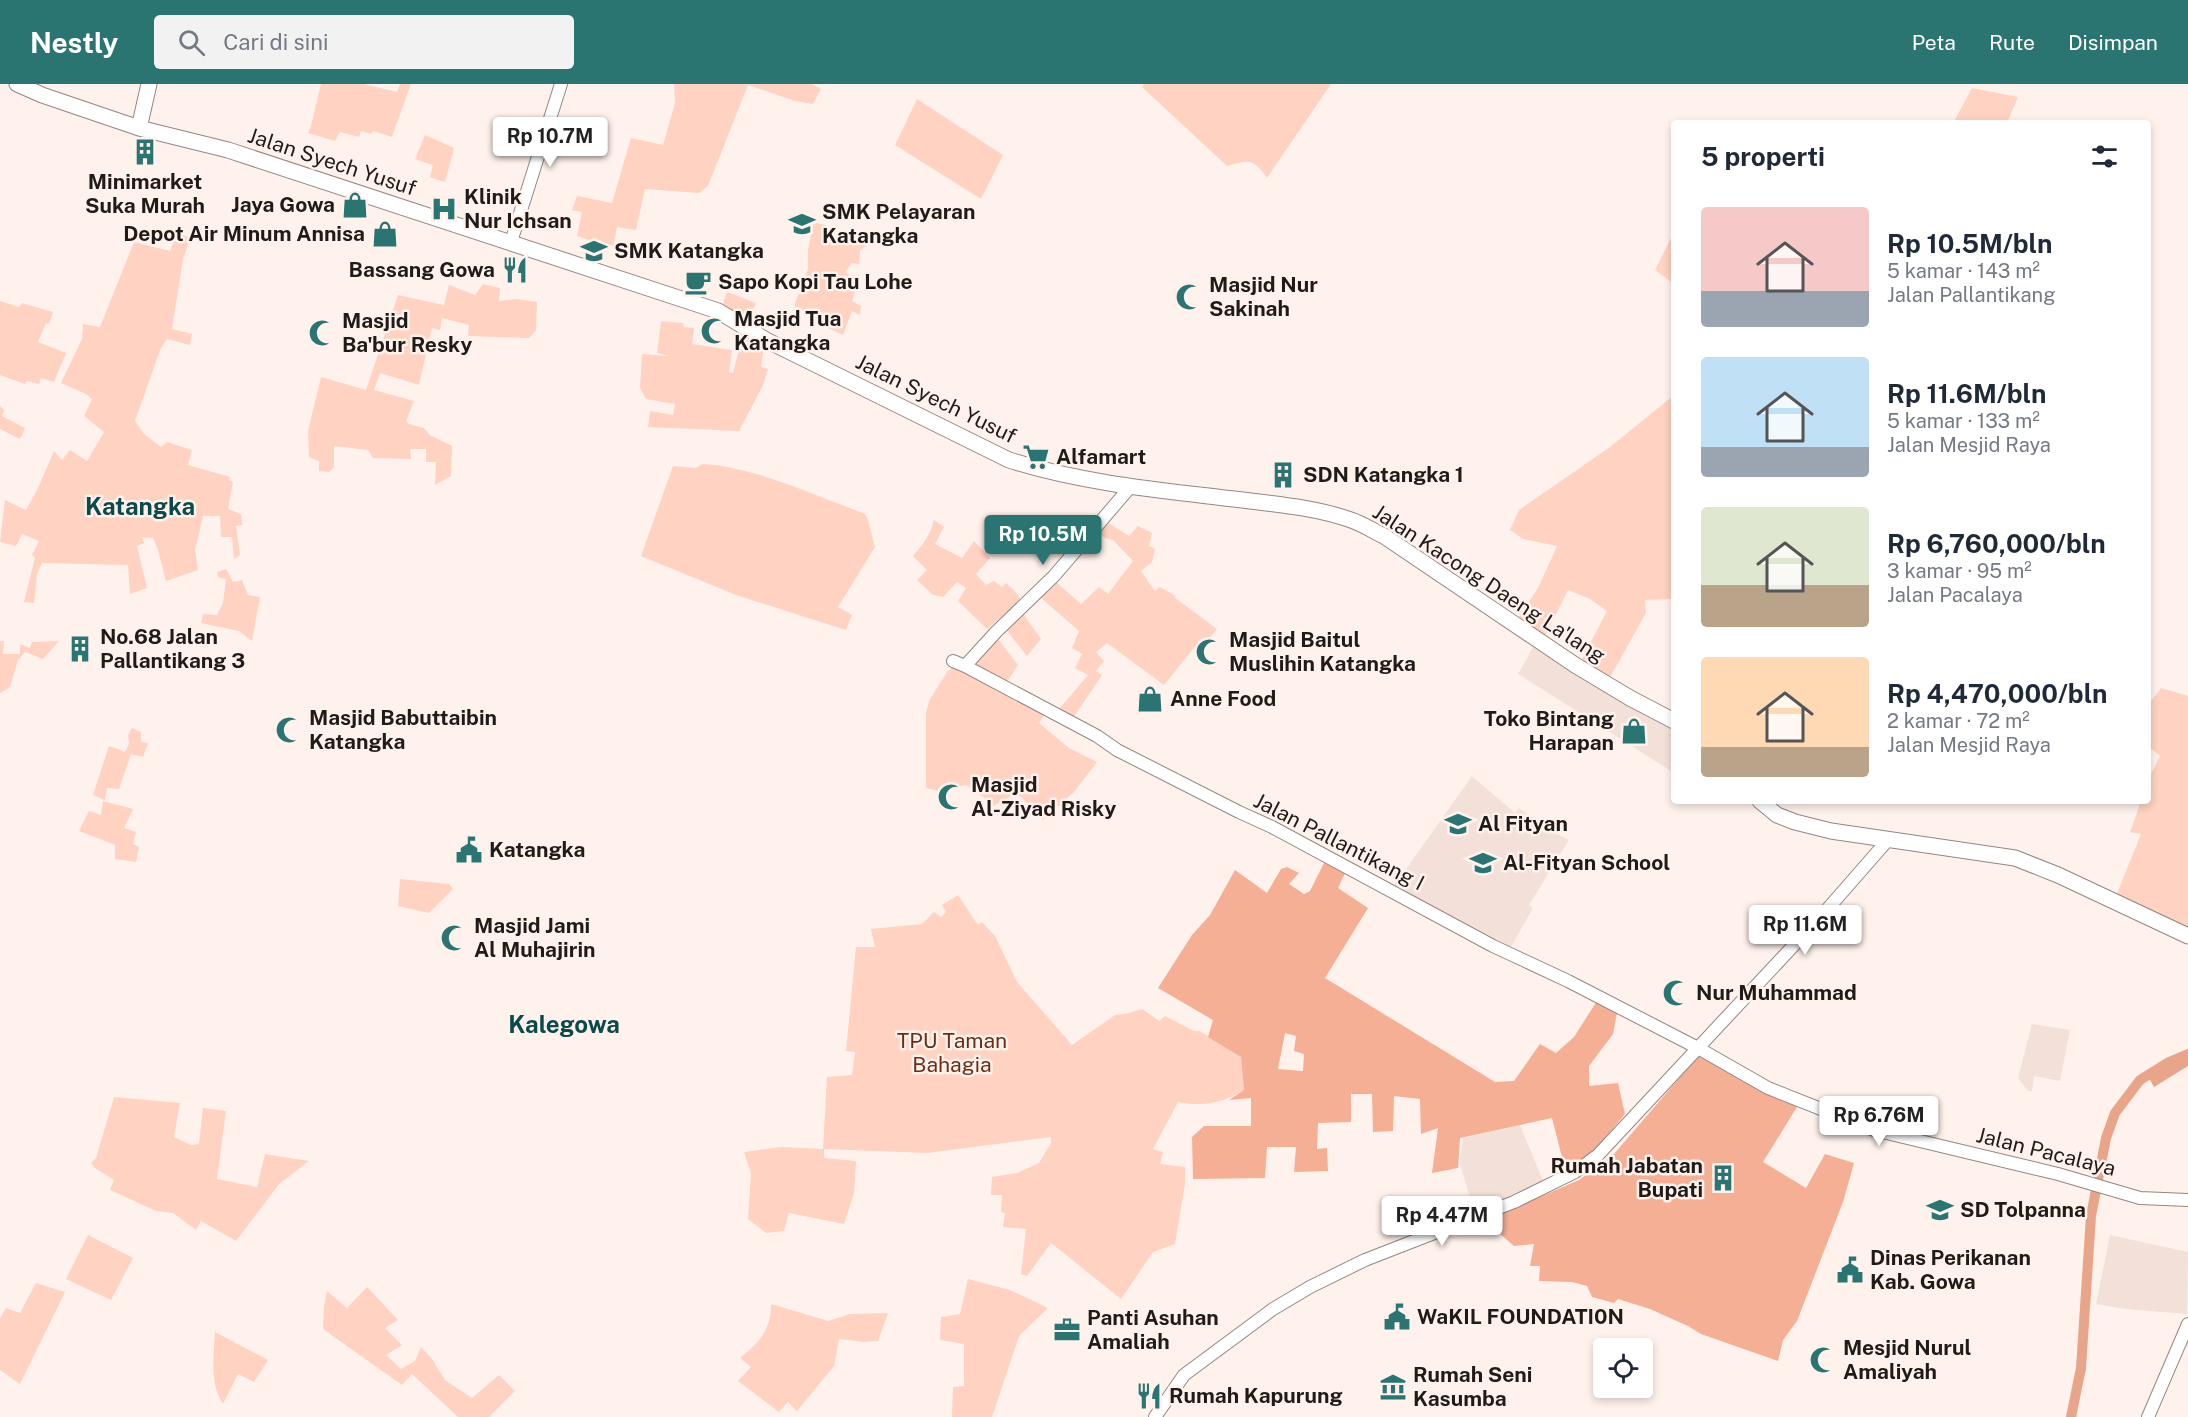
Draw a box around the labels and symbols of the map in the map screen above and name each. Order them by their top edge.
pin: Rp 10.7M [488,117,612,168]
street label: Jalan Syech Yusuf [245,123,420,201]
building icon: Minimarket Suka Murah [130,137,160,167]
place label: Minimarket Suka Murah [85,169,205,218]
place label: Klinik Nur Ichsan [464,184,572,233]
shop icon: Jaya Gowa [340,190,370,220]
place label: Jaya Gowa [231,192,335,217]
hospital icon: Klinik Nur Ichsan [429,194,459,224]
place label: SMK Pelayaran Katangka [822,199,975,248]
school or university icon: SMK Pelayaran Katangka [787,209,817,239]
shop icon: Depot Air Minum Annisa [370,219,400,249]
place label: Depot Air Minum Annisa [123,221,365,246]
school or university icon: SMK Katangka [579,236,609,266]
place label: SMK Katangka [614,238,764,263]
restaurant icon: Bassang Gowa [500,255,530,285]
place label: Bassang Gowa [349,257,495,282]
cafe icon: Sapo Kopi Tau Lohe [683,267,713,297]
place label: Sapo Kopi Tau Lohe [718,269,913,294]
place label: Masjid Nur Sakinah [1209,272,1318,321]
mosque icon: Masjid Nur Sakinah [1174,282,1204,312]
place label: Masjid Tua Katangka [734,306,841,355]
place label: Masjid Ba'bur Resky [342,308,473,357]
mosque icon: Masjid Tua Katangka [699,316,729,346]
mosque icon: Masjid Ba'bur Resky [307,318,337,348]
street label: Jalan Syech Yusuf [852,349,1021,448]
supermarket icon: Alfamart [1021,442,1051,472]
place label: Alfamart [1056,444,1146,469]
building icon: SDN Katangka 1 [1268,460,1298,490]
place label: SDN Katangka 1 [1303,462,1464,487]
district label: Katangka [85,492,195,520]
street label: Jalan Kacong Daeng La'lang [1368,499,1610,668]
pin: Rp 10.5M [981,515,1105,566]
place label: No.68 Jalan Pallantikang 3 [100,624,245,673]
place label: Masjid Baitul Muslihin Katangka [1229,627,1416,676]
building icon: No.68 Jalan Pallantikang 3 [65,634,95,664]
mosque icon: Masjid Baitul Muslihin Katangka [1194,637,1224,667]
shop icon: Anne Food [1135,684,1165,714]
place label: Anne Food [1170,686,1276,711]
place label: Masjid Babuttaibin Katangka [309,705,497,754]
place label: Toko Bintang Harapan [1484,706,1614,755]
mosque icon: Masjid Babuttaibin Katangka [274,715,304,745]
shop icon: Toko Bintang Harapan [1619,716,1649,746]
place label: Masjid Al-Ziyad Risky [971,772,1117,821]
mosque icon: Masjid Al-Ziyad Risky [936,782,966,812]
street label: Jalan Pallantikang I [1250,788,1429,895]
school or university icon: Al Fityan [1443,809,1473,839]
place label: Al Fityan [1478,811,1568,836]
public building icon: Katangka [454,835,484,865]
place label: Katangka [489,837,585,862]
school or university icon: Al-Fityan School [1468,848,1498,878]
place label: Al-Fityan School [1503,850,1670,875]
pin: Rp 11.6M [1743,905,1867,956]
place label: Masjid Jami Al Muhajirin [474,913,596,962]
mosque icon: Masjid Jami Al Muhajirin [439,923,469,953]
mosque icon: Nur Muhammad [1661,978,1691,1008]
place label: Nur Muhammad [1696,980,1857,1005]
district label: Kalegowa [508,1010,620,1038]
park label: TPU Taman Bahagia [897,1028,1007,1077]
pin: Rp 6.76M [1817,1096,1941,1147]
street label: Jalan Pacalaya [1974,1122,2118,1181]
place label: Rumah Jabatan Bupati [1551,1153,1703,1202]
building icon: Rumah Jabatan Bupati [1708,1163,1738,1193]
school or university icon: SD Tolpanna [1925,1195,1955,1225]
pin: Rp 4.47M [1380,1196,1504,1247]
place label: SD Tolpanna [1960,1197,2086,1222]
place label: Dinas Perikanan Kab. Gowa [1870,1245,2031,1294]
public building icon: Dinas Perikanan Kab. Gowa [1835,1255,1865,1285]
public building icon: WaKIL FOUNDATI0N [1382,1302,1412,1332]
place label: WaKIL FOUNDATI0N [1417,1304,1624,1329]
place label: Panti Asuhan Amaliah [1087,1305,1219,1354]
office icon: Panti Asuhan Amaliah [1052,1315,1082,1345]
place label: Mesjid Nurul Amaliyah [1843,1335,1972,1384]
mosque icon: Mesjid Nurul Amaliyah [1808,1345,1838,1375]
place label: Rumah Seni Kasumba [1413,1362,1532,1411]
museum icon: Rumah Seni Kasumba [1378,1372,1408,1402]
restaurant icon: Rumah Kapurung [1134,1381,1164,1411]
place label: Rumah Kapurung [1169,1383,1343,1408]

